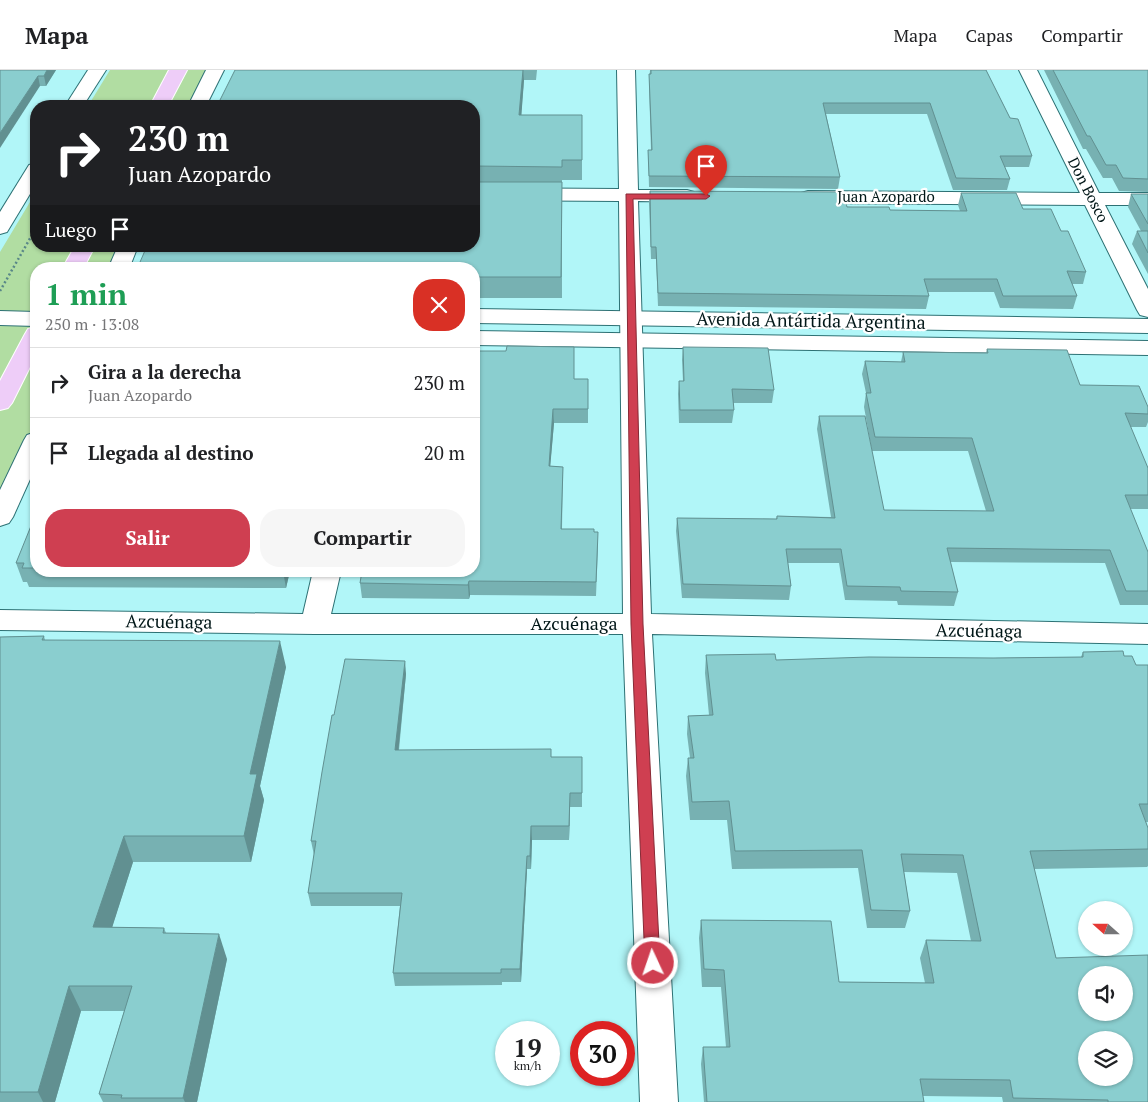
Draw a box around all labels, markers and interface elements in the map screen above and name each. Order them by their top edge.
text: Mapa [25,19,89,51]
text: Mapa [893,23,937,47]
text: Capas [965,23,1013,47]
text: Compartir [1041,23,1123,47]
text: 230 m [128,115,229,161]
icon: right [45,120,110,185]
pin [685,145,727,196]
icon: arrive [692,152,720,180]
street label: Don Bosco [1064,154,1114,226]
text: Juan Azopardo [128,159,271,188]
street label: Juan Azopardo [837,186,935,206]
icon: arrive [106,215,134,243]
text: Luego [45,217,96,242]
text: 1 min [45,274,127,314]
button: close [413,279,465,331]
street label: Avenida Antártida Argentina [696,306,926,334]
text: 250 m · 13:08 [45,313,139,335]
text: Gira a la derecha [88,359,241,384]
icon: right [45,369,73,397]
text: 230 m [414,370,465,395]
text: Juan Azopardo [88,384,192,406]
icon: arrive [45,439,73,467]
text: Llegada al destino [88,440,254,465]
text: 20 m [424,440,465,465]
button: Salir [45,509,250,567]
button: Compartir [260,509,465,567]
street label: Azcuénaga [125,608,213,634]
street label: Azcuénaga [531,611,617,635]
street label: Azcuénaga [935,617,1023,643]
north arrow [1078,901,1132,956]
map controls [1078,901,1133,1086]
position arrow [626,936,678,988]
button: sound [1078,966,1133,1021]
speed limit sign: 30 [570,1021,635,1086]
text: 19 [513,1031,542,1064]
button: layers [1078,1031,1133,1086]
text: km/h [514,1058,541,1073]

